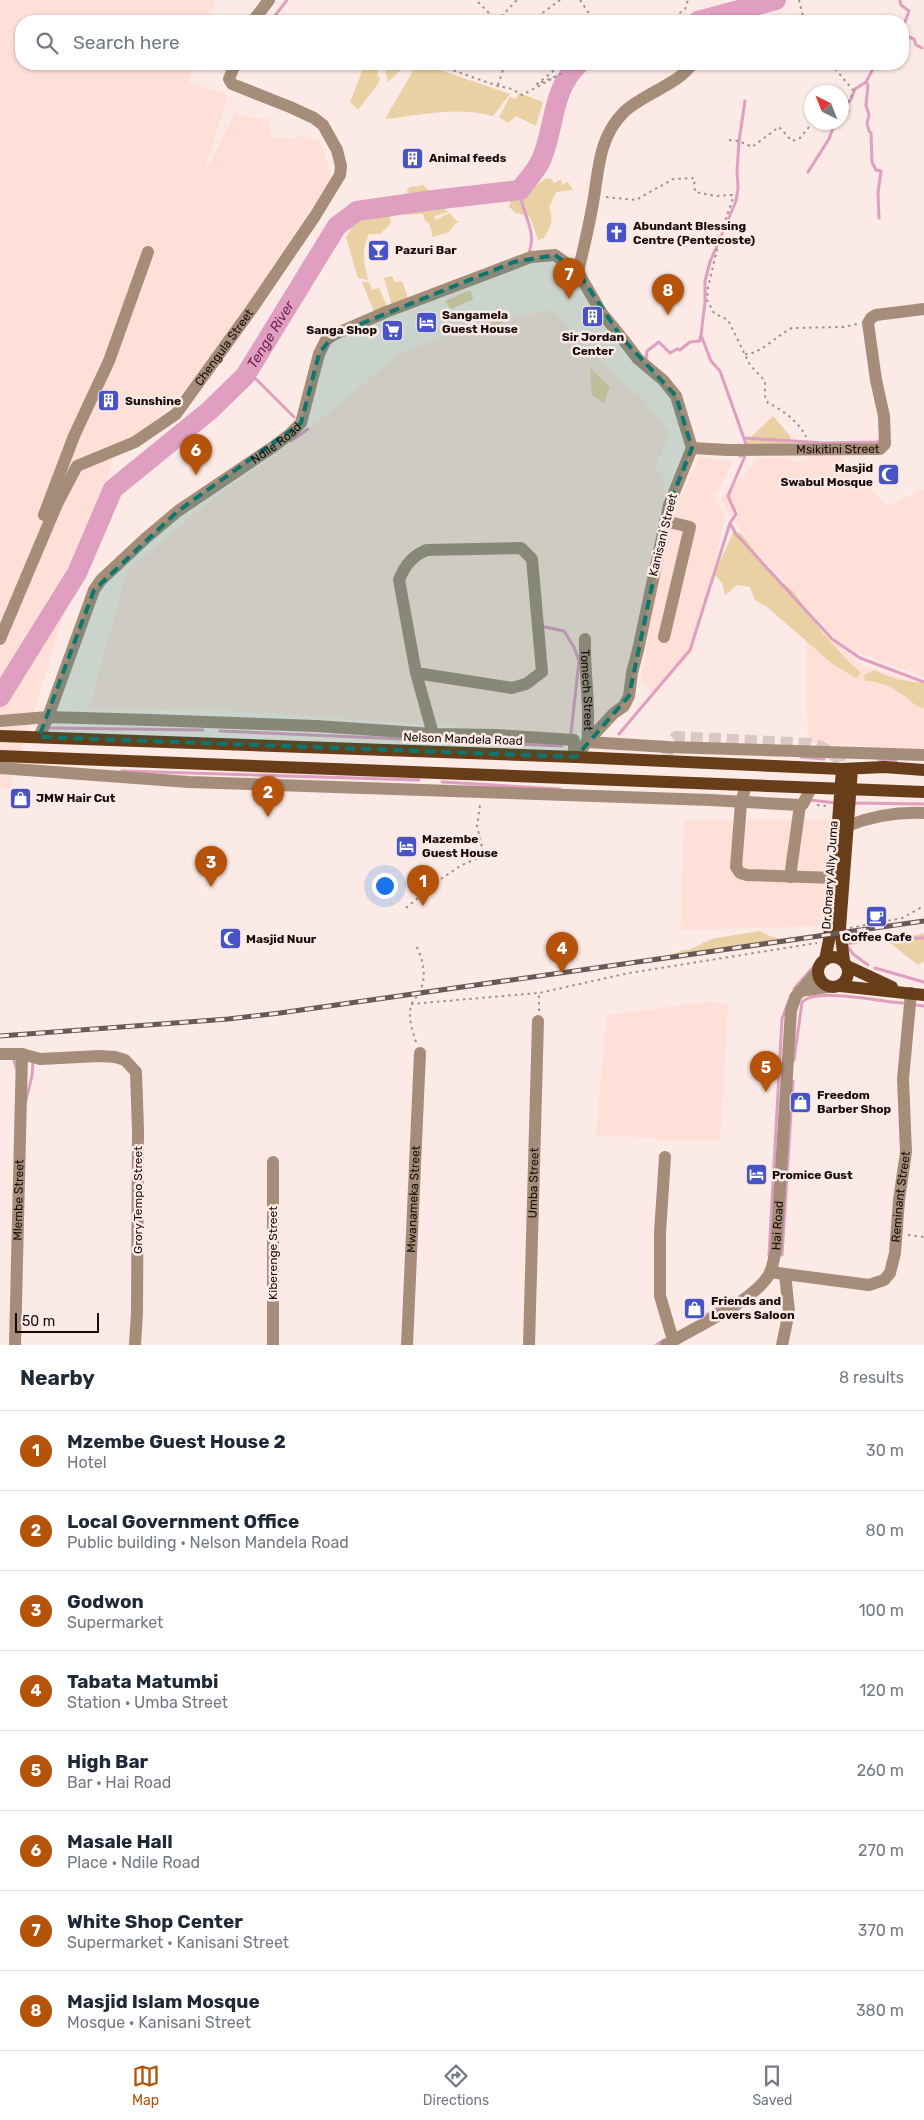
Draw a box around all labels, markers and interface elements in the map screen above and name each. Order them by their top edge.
search box [15,15,909,70]
icon: search [33,29,61,57]
text: Search here [73,31,180,54]
north arrow [804,85,849,130]
building icon: Animal feeds [401,146,425,170]
place label: Animal feeds [429,151,507,165]
place label: Abundant Blessing Centre (Pentecoste) [633,219,756,247]
church icon: Abundant Blessing Centre (Pentecoste) [605,221,629,245]
bar icon: Pazuri Bar [367,238,391,262]
place label: Pazuri Bar [395,243,457,257]
pin: 7 [553,258,585,299]
pin: 8 [652,274,684,315]
water label: Tenge River [244,297,298,372]
building icon: Sir Jordan Center [581,304,605,328]
street label: Chengula Street [192,306,256,388]
place label: Sangamela Guest House [442,308,518,336]
hotel icon: Sangamela Guest House [414,310,438,334]
supermarket icon: Sanga Shop [381,318,405,342]
place label: Sanga Shop [306,323,377,337]
place label: Sir Jordan Center [562,330,624,358]
building icon: Sunshine [97,389,121,413]
place label: Sunshine [125,394,181,408]
street label: Ndile Road [248,420,304,467]
pin: 6 [180,434,212,475]
street label: Msikitini Street [796,442,880,457]
place label: Masjid Swabul Mosque [781,461,873,489]
mosque icon: Masjid Swabul Mosque [877,463,901,487]
street label: Kanisani Street [646,492,680,578]
street label: Tomech Street [578,649,595,731]
street label: Nelson Mandela Road [403,730,523,748]
pin: 2 [252,776,284,817]
shop icon: JMW Hair Cut [8,786,32,810]
place label: JMW Hair Cut [36,791,116,805]
street label: Dr.Omary Ally Juma [819,820,841,930]
place label: Mazembe Guest House [422,832,498,860]
hotel icon: Mazembe Guest House [394,834,418,858]
pin: 3 [195,846,227,887]
pin: 1 [407,865,439,906]
your location [372,873,398,899]
cafe icon: Coffee Cafe [865,904,889,928]
mosque icon: Masjid Nuur [218,927,242,951]
place label: Coffee Cafe [842,930,912,944]
place label: Masjid Nuur [246,932,317,946]
pin: 4 [546,932,578,973]
pin: 5 [750,1051,782,1092]
place label: Freedom Barber Shop [817,1088,892,1116]
shop icon: Freedom Barber Shop [789,1090,813,1114]
street label: Mwanameka Street [404,1145,423,1253]
street label: Grory Tempo Street [131,1146,145,1254]
street label: Umba Street [526,1147,541,1219]
street label: Reminant Street [889,1150,913,1243]
street label: Mlembe Street [11,1159,26,1241]
hotel icon: Promice Gust [744,1163,768,1187]
place label: Promice Gust [772,1168,853,1182]
street label: Hai Road [769,1200,786,1251]
street label: Kiberenge Street [266,1206,280,1300]
place label: Friends and Lovers Saloon [711,1294,795,1322]
shop icon: Friends and Lovers Saloon [683,1296,707,1320]
scale bar [15,1310,99,1333]
text: 50 m [22,1313,55,1330]
text: Nearby [20,1365,95,1390]
text: 8 results [839,1368,904,1387]
text: Mzembe Guest House 2 [67,1430,286,1453]
text: 1 [32,1441,40,1460]
text: 30 m [866,1441,904,1460]
text: Hotel [67,1453,107,1472]
text: Local Government Office [67,1510,299,1533]
text: 2 [31,1521,41,1540]
text: 80 m [866,1521,904,1540]
text: Public building · Nelson Mandela Road [67,1533,349,1552]
text: Godwon [67,1590,144,1613]
text: 3 [31,1601,41,1620]
text: 100 m [859,1601,904,1620]
text: Supermarket [67,1613,163,1632]
text: Tabata Matumbi [67,1670,219,1693]
text: 4 [31,1681,41,1700]
text: 120 m [859,1681,904,1700]
text: Station · Umba Street [67,1693,228,1712]
text: High Bar [67,1750,148,1773]
text: 5 [31,1761,41,1780]
text: 260 m [857,1761,904,1780]
text: Bar · Hai Road [67,1773,171,1792]
text: Masale Hall [67,1830,173,1853]
text: 6 [31,1841,41,1860]
text: 270 m [858,1841,904,1860]
text: Place · Ndile Road [67,1853,200,1872]
text: White Shop Center [67,1910,243,1933]
text: 7 [31,1921,41,1940]
text: 370 m [858,1921,904,1940]
text: Supermarket · Kanisani Street [67,1933,289,1952]
text: Masjid Islam Mosque [67,1990,260,2013]
text: 8 [31,2001,41,2020]
text: 380 m [856,2001,904,2020]
text: Mosque · Kanisani Street [67,2013,251,2032]
tab: Map [132,2062,160,2109]
tab: Directions [423,2062,489,2109]
tab: Saved [752,2062,792,2109]

